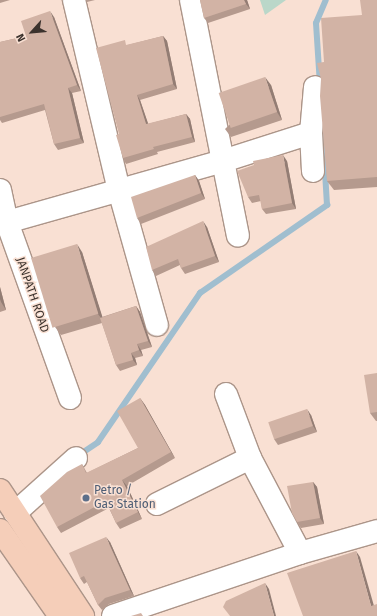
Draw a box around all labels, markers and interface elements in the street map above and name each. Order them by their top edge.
north arrow [12,12,52,52]
text: N [13,31,28,44]
street label: JANPATH ROAD [12,255,52,335]
place label: Petro / Gas Station [94,484,156,512]
marker: Petro / Gas Station [81,493,91,503]

